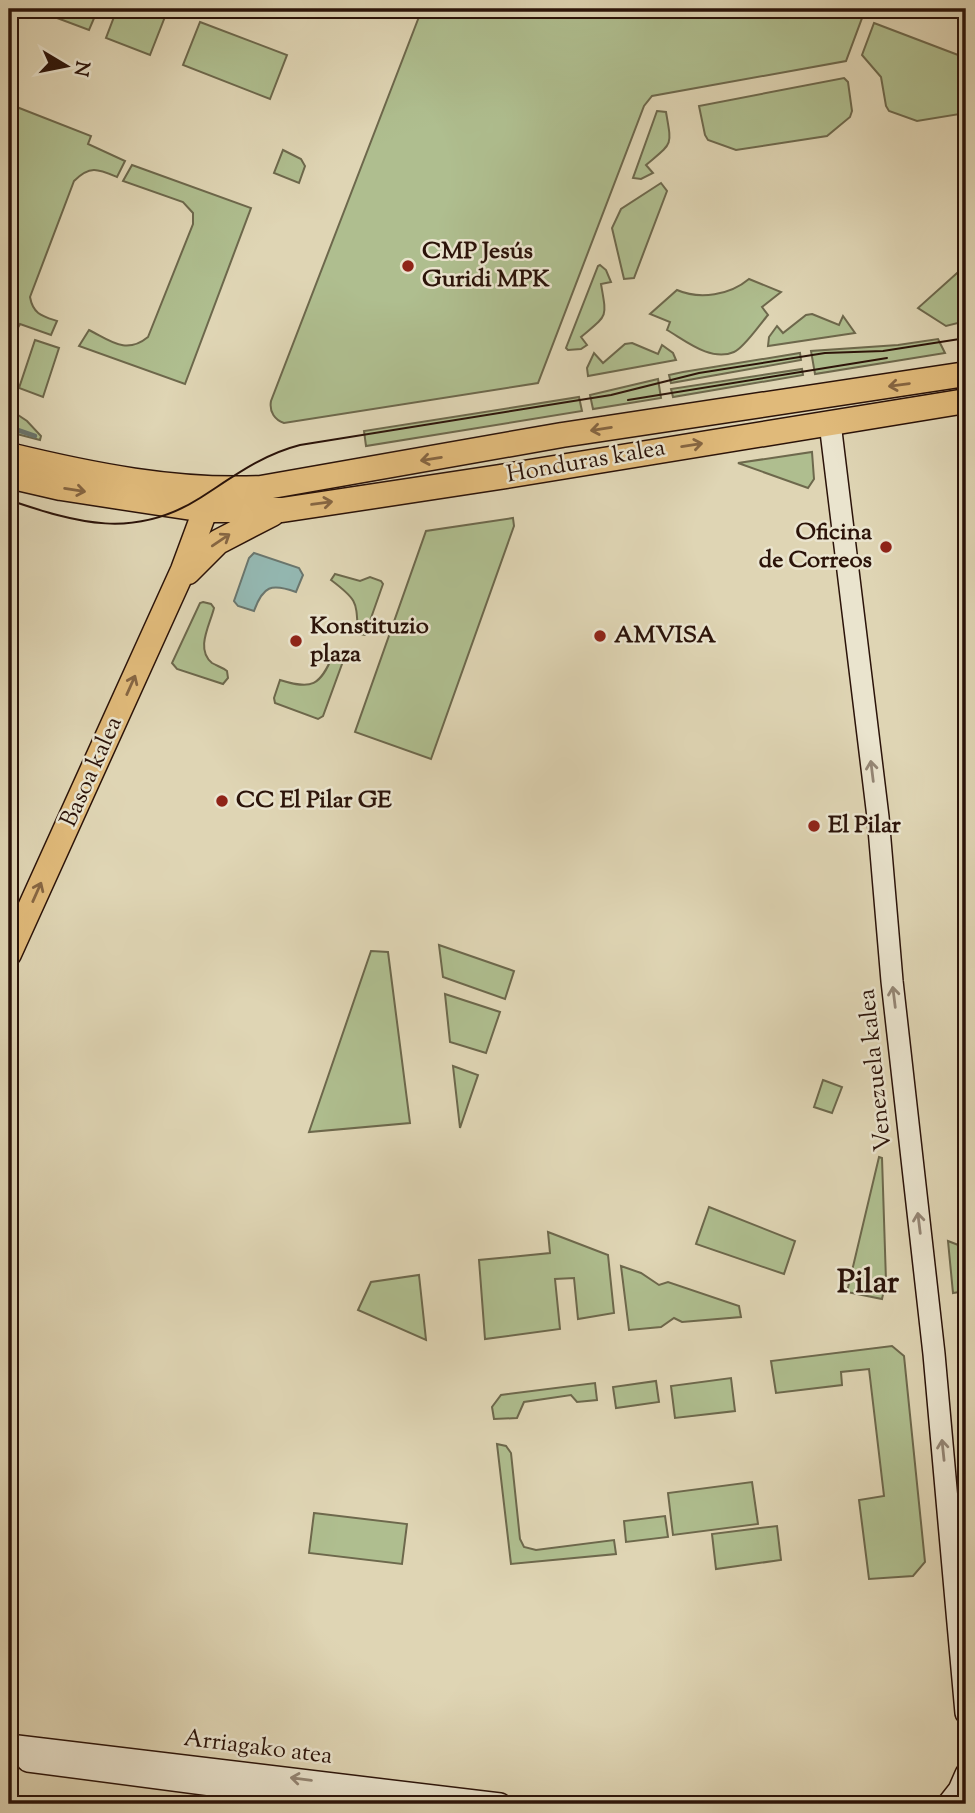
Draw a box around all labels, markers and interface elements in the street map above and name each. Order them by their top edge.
north arrow [32,32,102,102]
text: N [66,59,95,78]
place label: CMP Jesús Guridi MPK [422,235,550,297]
marker: CMP Jesús Guridi MPK [400,258,416,274]
one-way arrow [888,378,911,391]
one-way arrow [590,423,613,436]
street label: Honduras kalea [504,431,668,493]
one-way arrow [680,438,702,451]
one-way arrow [420,453,443,466]
one-way arrow [63,484,86,497]
one-way arrow [310,497,333,510]
place label: Oficina de Correos [759,516,873,578]
one-way arrow [211,533,230,547]
marker: Oficina de Correos [878,539,894,555]
place label: Konstituzio plaza [310,610,429,672]
place label: AMVISA [614,619,716,653]
marker: AMVISA [592,628,608,644]
marker: Konstituzio plaza [288,633,304,649]
one-way arrow [125,675,138,696]
street label: Basoa kalea [53,711,131,833]
one-way arrow [866,760,879,783]
place label: CC El Pilar GE [236,784,392,818]
marker: CC El Pilar GE [214,793,230,809]
place label: El Pilar [828,809,902,843]
marker: El Pilar [806,818,822,834]
one-way arrow [31,882,44,903]
one-way arrow [888,986,901,1009]
street label: Venezuela kalea [851,987,901,1153]
one-way arrow [913,1213,926,1235]
district label: Pilar [837,1261,900,1307]
one-way arrow [936,1439,949,1461]
street label: Arriagako atea [182,1722,334,1774]
one-way arrow [290,1773,313,1786]

